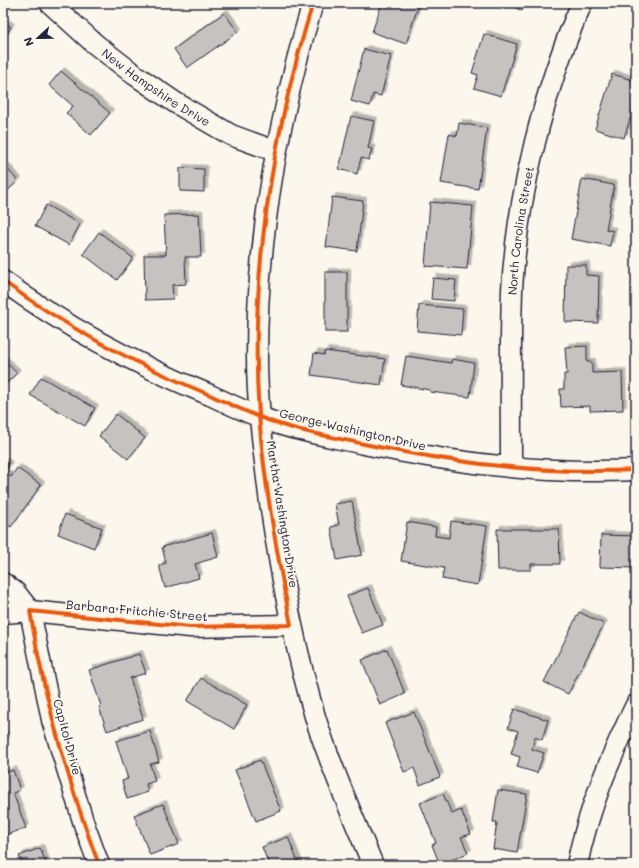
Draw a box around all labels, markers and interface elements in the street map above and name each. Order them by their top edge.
north arrow [18,18,58,58]
text: N [20,35,37,49]
street label: New Hampshire Drive [99,45,214,129]
street label: North Carolina Street [504,165,537,295]
street label: George Washington Drive [278,404,428,454]
street label: Martha Washington Drive [263,439,303,589]
street label: Barbara Fritchie Street [66,596,208,624]
street label: Capitol Drive [50,697,86,777]

